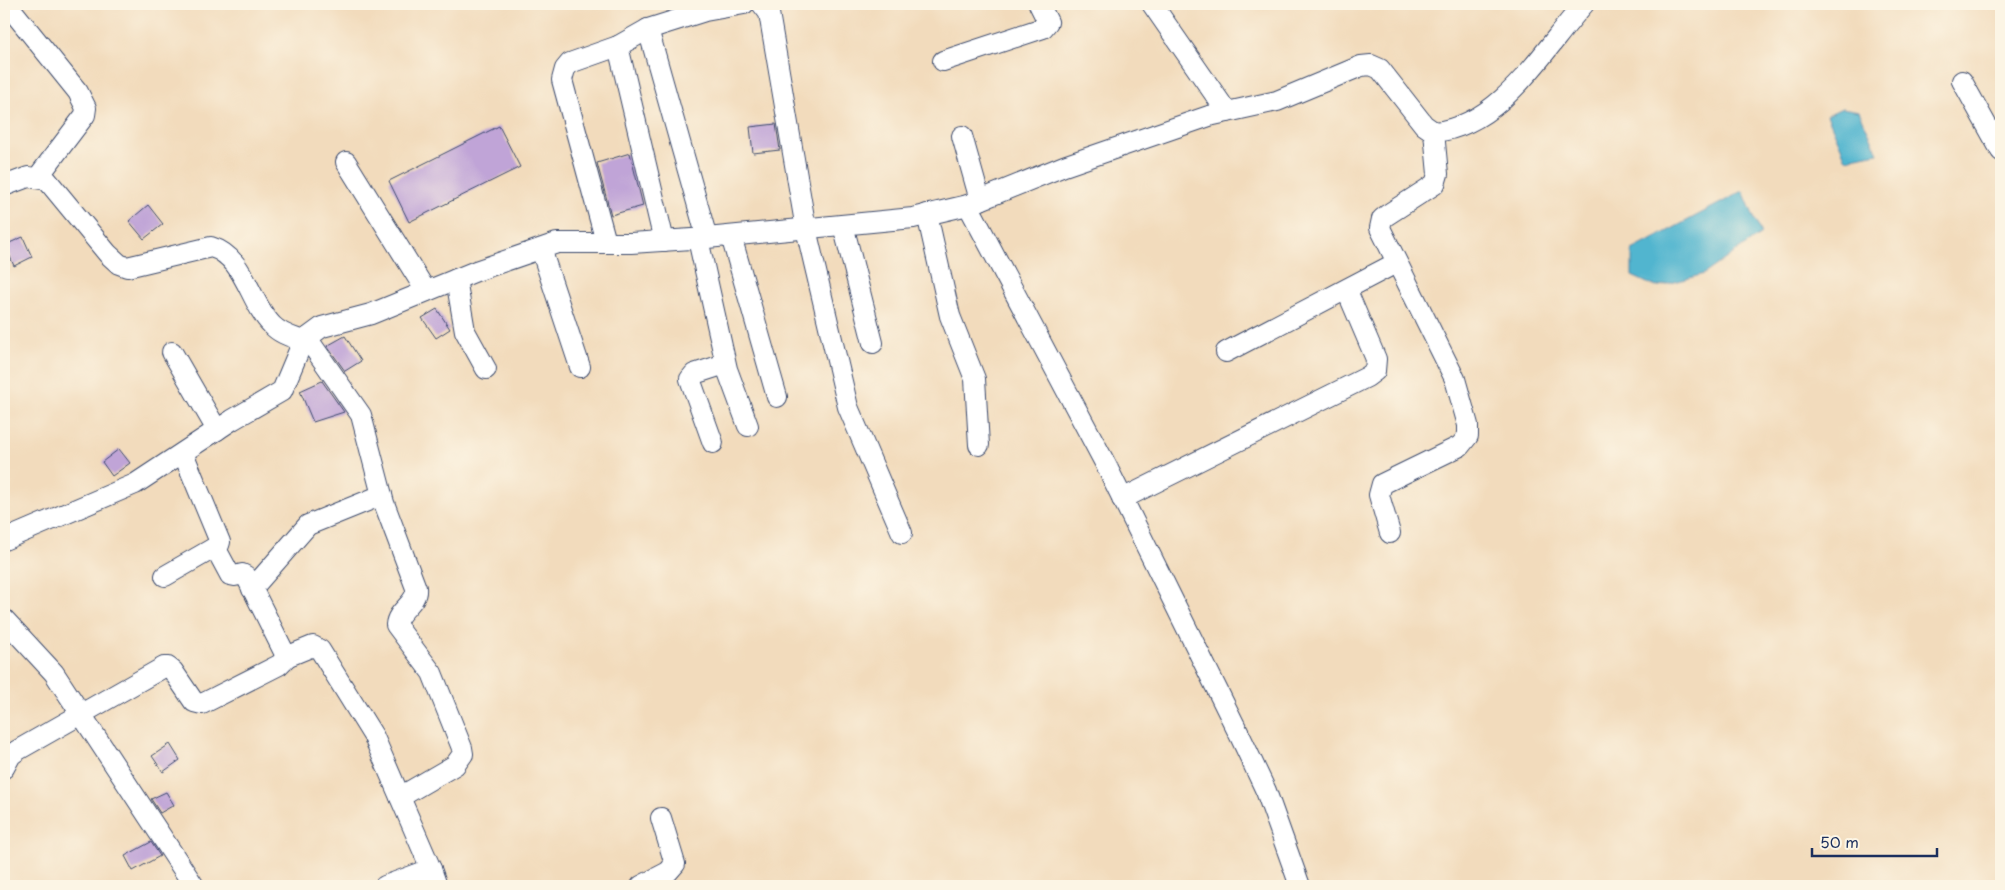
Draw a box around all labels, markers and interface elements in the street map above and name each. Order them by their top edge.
scale bar [1812,825,1938,857]
text: 50 m [1820,830,1859,853]

